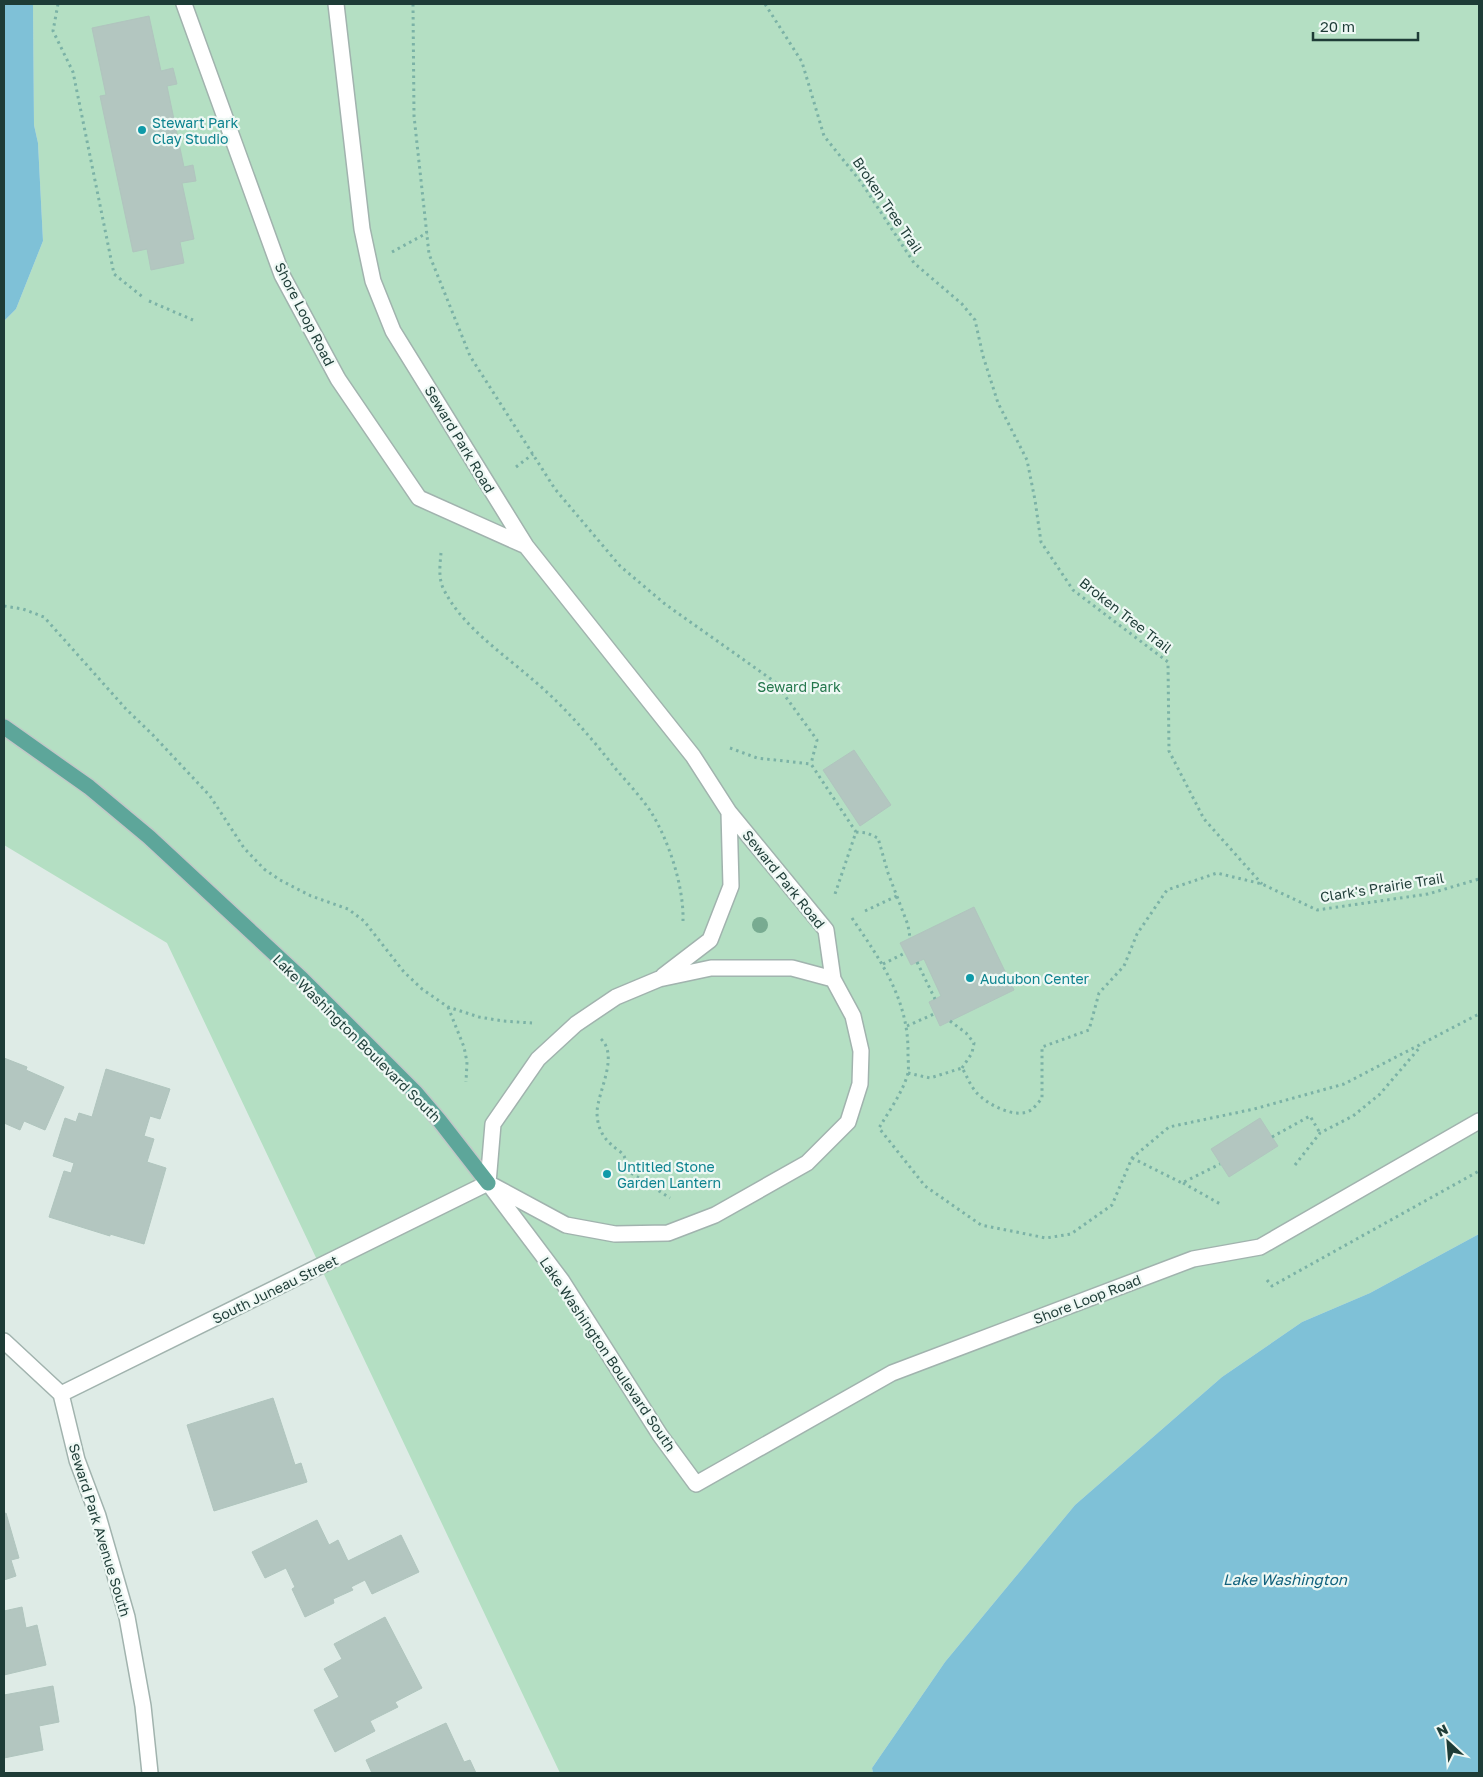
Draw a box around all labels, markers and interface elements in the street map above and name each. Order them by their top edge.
scale bar [1313,10,1418,42]
text: 20 m [1320,17,1355,35]
place label: Stewart Park Clay Studio [152,114,238,147]
marker: Stewart Park Clay Studio [136,124,148,136]
street label: Broken Tree Trail [850,154,926,256]
street label: Shore Loop Road [272,259,338,369]
street label: Seward Park Road [421,383,499,495]
street label: Broken Tree Trail [1077,574,1175,656]
park label: Seward Park [757,678,841,695]
street label: Seward Park Road [739,826,829,932]
street label: Clark's Prairie Trail [1319,869,1445,905]
street label: Lake Washington Boulevard South [270,951,444,1125]
place label: Audubon Center [980,970,1090,987]
marker: Audubon Center [964,972,976,984]
place label: Untitled Stone Garden Lantern [617,1158,721,1191]
marker: Untitled Stone Garden Lantern [601,1168,613,1180]
street label: South Juneau Street [209,1251,341,1327]
street label: Lake Washington Boulevard South [537,1254,679,1454]
street label: Shore Loop Road [1031,1271,1143,1327]
street label: Seward Park Avenue South [66,1441,134,1619]
water label: Lake Washington [1223,1570,1348,1589]
north arrow [1423,1717,1473,1767]
text: N [1434,1720,1451,1740]

